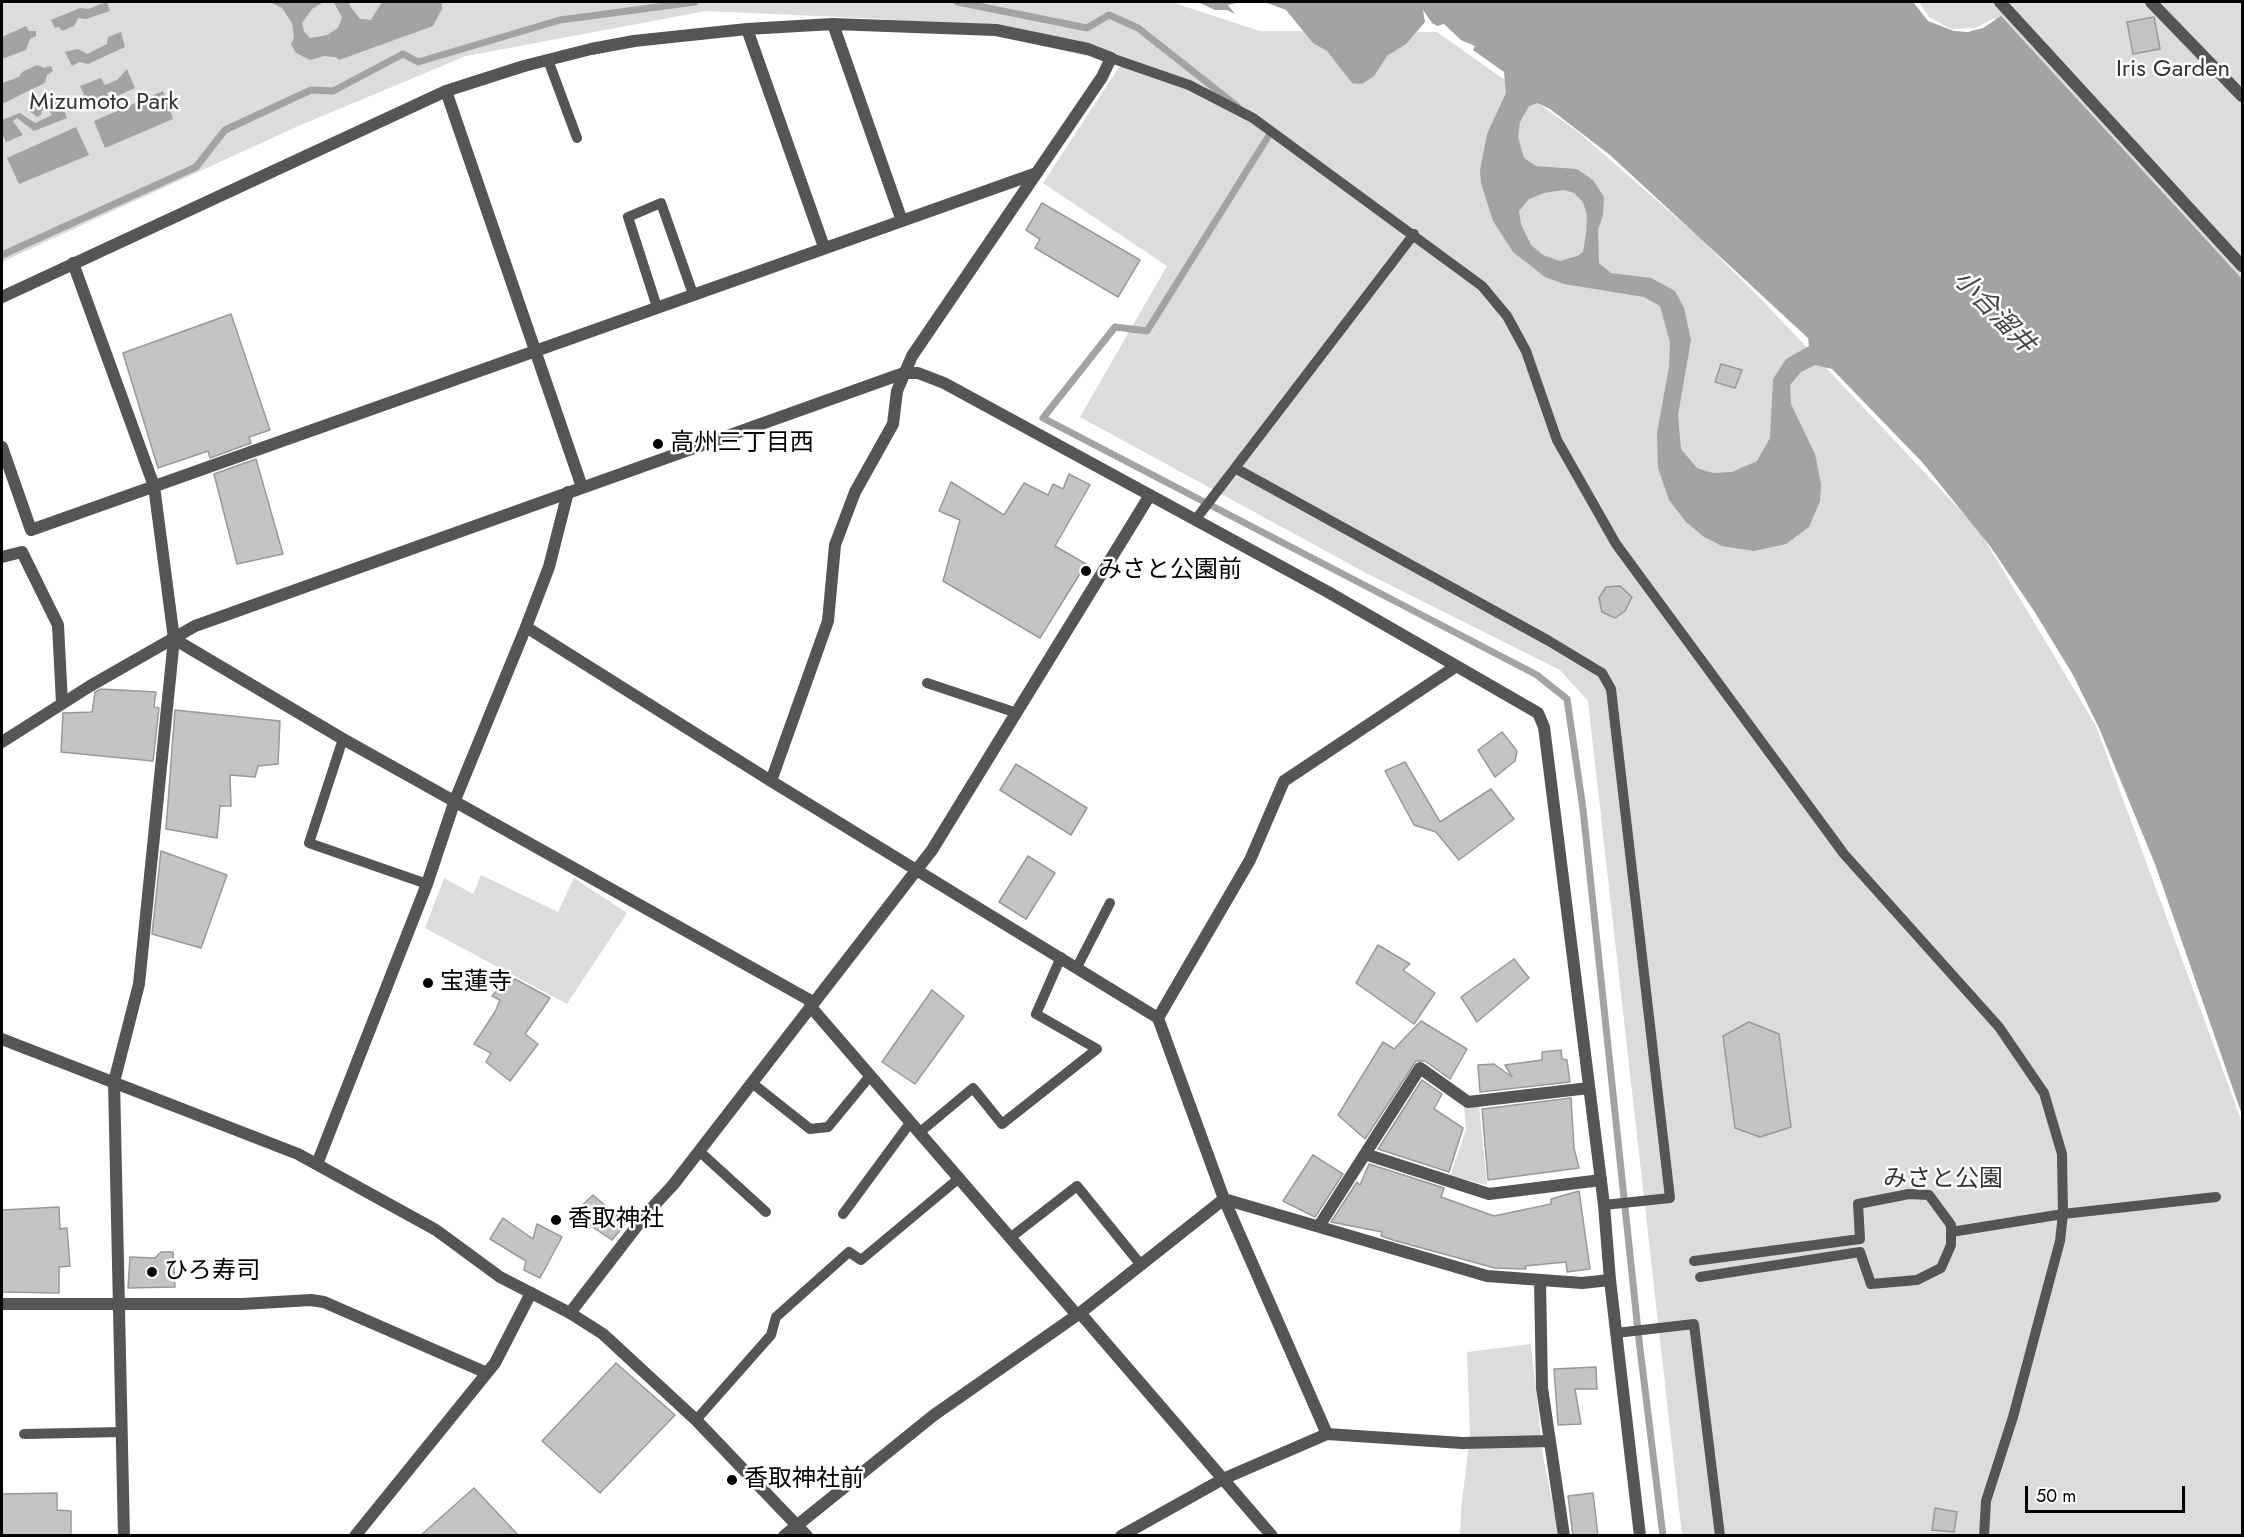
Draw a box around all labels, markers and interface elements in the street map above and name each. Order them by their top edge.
park label: Iris Garden [2116,56,2230,84]
park label: Mizumoto Park [29,89,179,117]
water label: 小合溜井 [1946,265,2040,361]
place label: 高州三丁目西 [670,430,814,458]
marker: 高州三丁目西 [651,437,665,451]
place label: みさと公園前 [1098,557,1242,585]
marker: みさと公園前 [1079,564,1093,578]
place label: 宝蓮寺 [440,969,512,997]
marker: 宝蓮寺 [421,976,435,990]
park label: みさと公園 [1883,1166,2003,1194]
place label: 香取神社 [568,1206,664,1234]
marker: 香取神社 [549,1213,563,1227]
place label: ひろ寿司 [164,1258,260,1286]
marker: ひろ寿司 [145,1265,159,1279]
place label: 香取神社前 [744,1466,864,1494]
marker: 香取神社前 [725,1473,739,1487]
scale bar [2028,1474,2188,1512]
text: 50 m [2036,1483,2076,1509]

